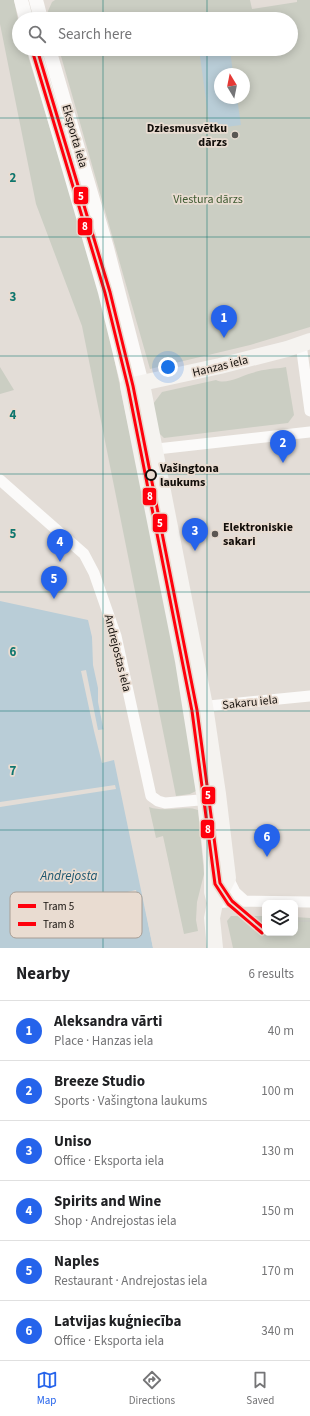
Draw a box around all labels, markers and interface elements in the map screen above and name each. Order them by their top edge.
search box [12,12,298,56]
icon: search [26,23,48,45]
text: Search here [58,24,132,45]
north arrow [214,68,250,104]
street label: Eksporta iela [57,103,92,170]
place label: Dziesmusvētku dārzs [147,120,227,151]
marker: Dziesmusvētku dārzs [230,130,240,140]
text: 2 [10,169,17,187]
line badge: 5 [73,186,89,205]
text: 5 [78,189,84,204]
park label: Viestura dārzs [173,191,243,208]
line badge: 8 [77,217,93,236]
text: 8 [82,219,88,234]
text: 3 [10,288,17,306]
pin: 1 [211,305,237,338]
street label: Hanzas iela [191,351,250,382]
your location [158,357,178,377]
text: 4 [10,406,17,424]
pin: 2 [270,430,296,463]
place label: Vašingtona laukums [159,460,219,491]
marker: Vašingtona laukums [145,469,157,481]
line badge: 8 [142,487,157,506]
text: 8 [147,489,153,504]
line badge: 5 [152,513,168,533]
text: 5 [157,516,163,531]
pin: 3 [182,518,208,551]
place label: Elektroniskie sakari [223,519,293,550]
text: 5 [10,525,17,543]
pin: 4 [47,529,73,562]
marker: Elektroniskie sakari [210,529,220,539]
pin: 5 [41,566,67,599]
street label: Andrejostas iela [100,613,135,694]
text: 6 [10,643,17,661]
street label: Sakaru iela [222,691,279,714]
text: 7 [10,762,17,780]
line badge: 5 [201,786,216,805]
text: 5 [205,788,211,803]
line badge: 8 [200,819,215,839]
text: 8 [205,822,211,837]
pin: 6 [254,824,280,857]
water label: Andrejosta [40,867,98,885]
legend [10,892,142,938]
text: Tram 5 [43,899,74,914]
map controls [262,900,298,936]
button: layers [262,900,298,936]
text: Tram 8 [43,917,75,932]
text: Nearby [16,962,70,986]
text: 6 results [249,965,294,983]
text: Aleksandra vārti [54,1011,162,1032]
text: 1 [26,1022,32,1040]
text: 40 m [268,1022,294,1040]
text: Place · Hanzas iela [54,1032,153,1050]
text: Breeze Studio [54,1071,145,1092]
text: 2 [26,1082,32,1100]
text: 100 m [261,1082,294,1100]
text: Sports · Vašingtona laukums [54,1092,207,1110]
text: Uniso [54,1131,92,1152]
text: 3 [26,1142,32,1160]
text: 130 m [261,1142,294,1160]
text: Office · Eksporta iela [54,1152,164,1170]
text: Spirits and Wine [54,1191,161,1212]
text: 4 [26,1202,32,1220]
text: 150 m [261,1202,294,1220]
text: Shop · Andrejostas iela [54,1212,177,1230]
text: Naples [54,1251,99,1272]
text: 5 [26,1262,32,1280]
text: 170 m [261,1262,294,1280]
text: Restaurant · Andrejostas iela [54,1272,207,1290]
text: Latvijas kuģniecība [54,1311,181,1332]
text: 6 [26,1322,32,1340]
text: 340 m [261,1322,294,1340]
text: Office · Eksporta iela [54,1332,164,1350]
tab: Map [36,1369,58,1408]
tab: Directions [129,1369,175,1408]
tab: Saved [246,1369,274,1408]

